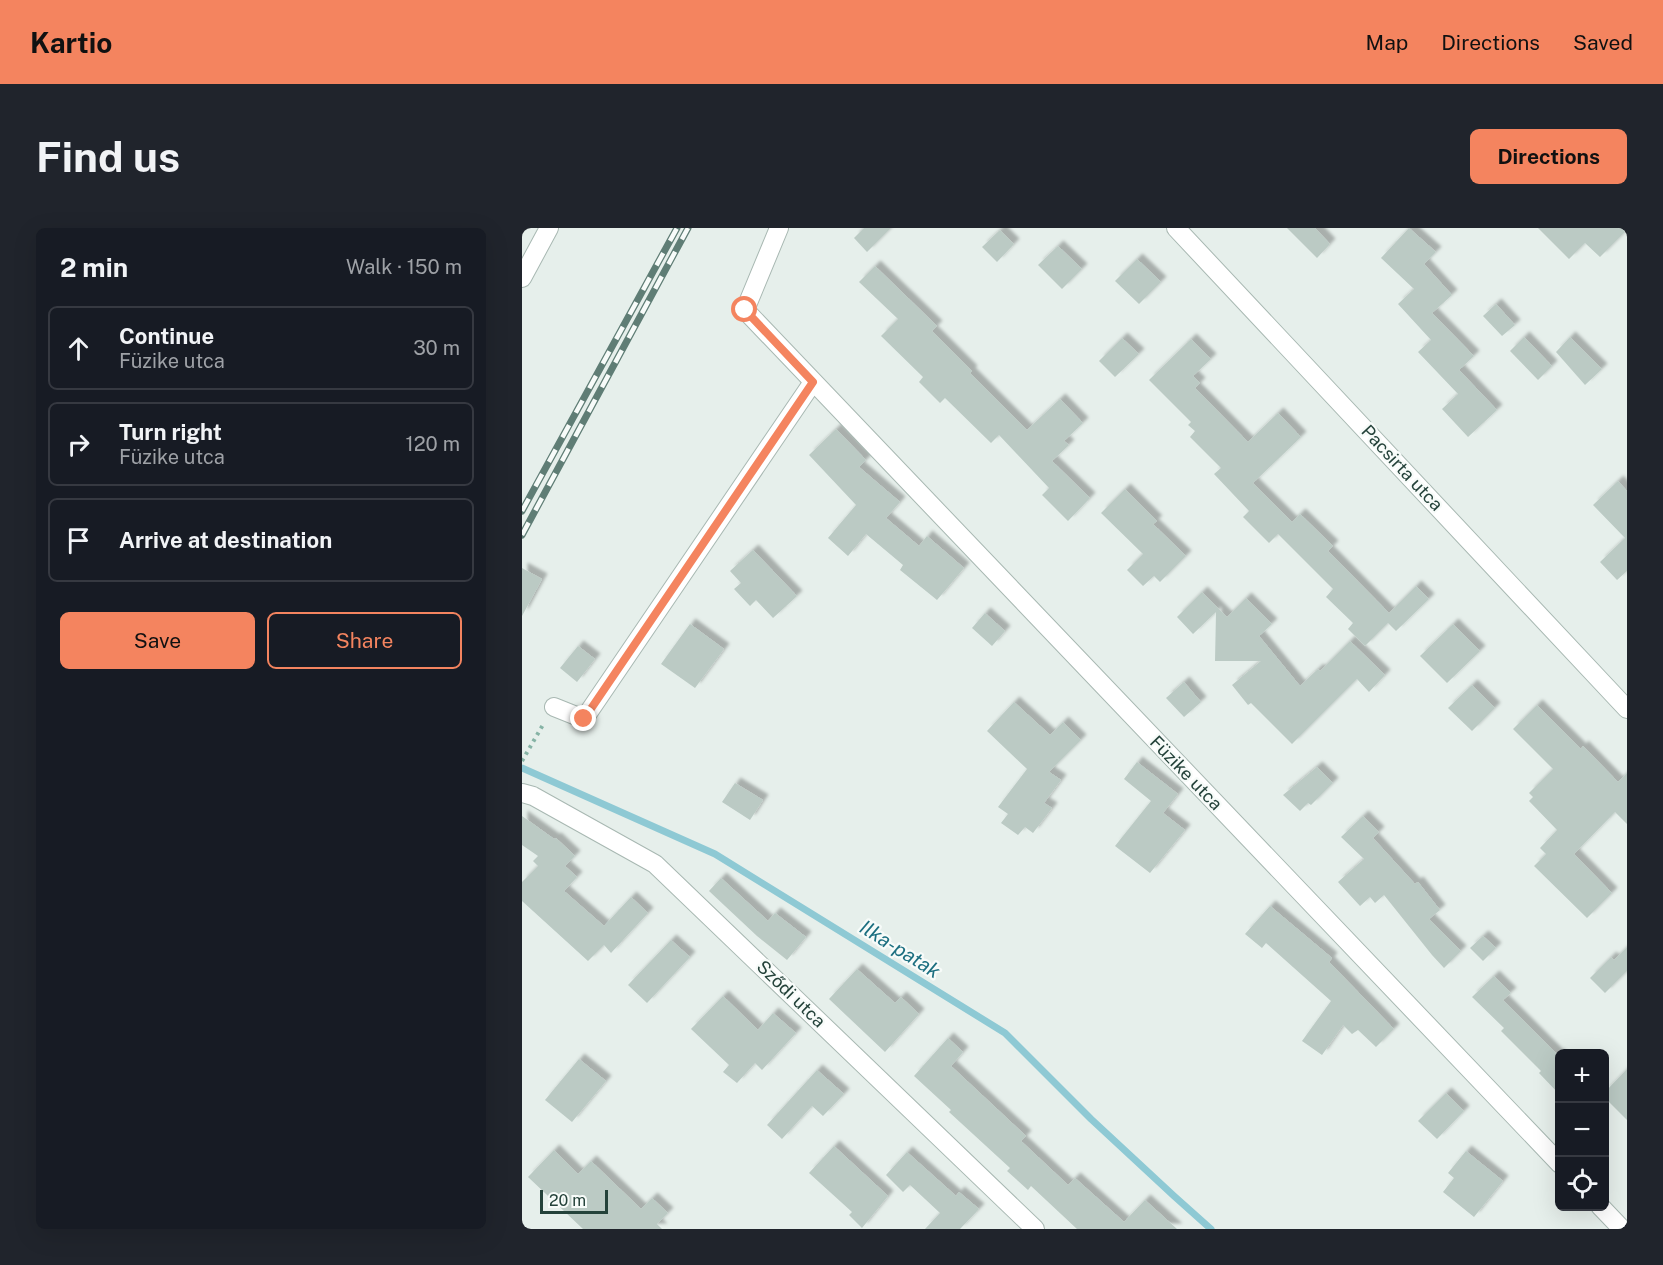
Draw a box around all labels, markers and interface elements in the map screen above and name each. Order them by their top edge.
text: Kartio [30,26,112,59]
text: Map [1366,30,1408,55]
text: Directions [1441,30,1540,55]
text: Saved [1573,30,1633,55]
button: Directions [1470,129,1627,184]
text: Find us [36,132,180,181]
text: 2 min [60,252,128,283]
text: Walk · 150 m [346,255,462,279]
route start [731,296,757,322]
text: Continue [119,323,214,349]
icon: ahead [62,332,95,365]
text: 30 m [413,336,460,360]
text: Füzike utca [119,349,225,373]
text: Turn right [119,419,222,445]
street label: Pacsirta utca [1357,420,1447,515]
icon: right [62,428,95,461]
text: 120 m [406,432,460,456]
text: Füzike utca [119,445,225,469]
icon: arrive [62,524,95,557]
text: Arrive at destination [119,527,332,553]
button: Save [60,612,255,669]
button: Share [267,612,462,669]
route end [570,705,596,731]
street label: Füzike utca [1146,731,1227,814]
water label: Ilka-patak [855,915,945,983]
street label: Sződi utca [753,956,830,1031]
map controls [1555,1049,1609,1211]
button: + [1555,1049,1609,1103]
button: − [1555,1103,1609,1157]
button: locate [1555,1157,1609,1211]
scale bar [540,1187,608,1214]
text: 20 m [549,1191,586,1210]

